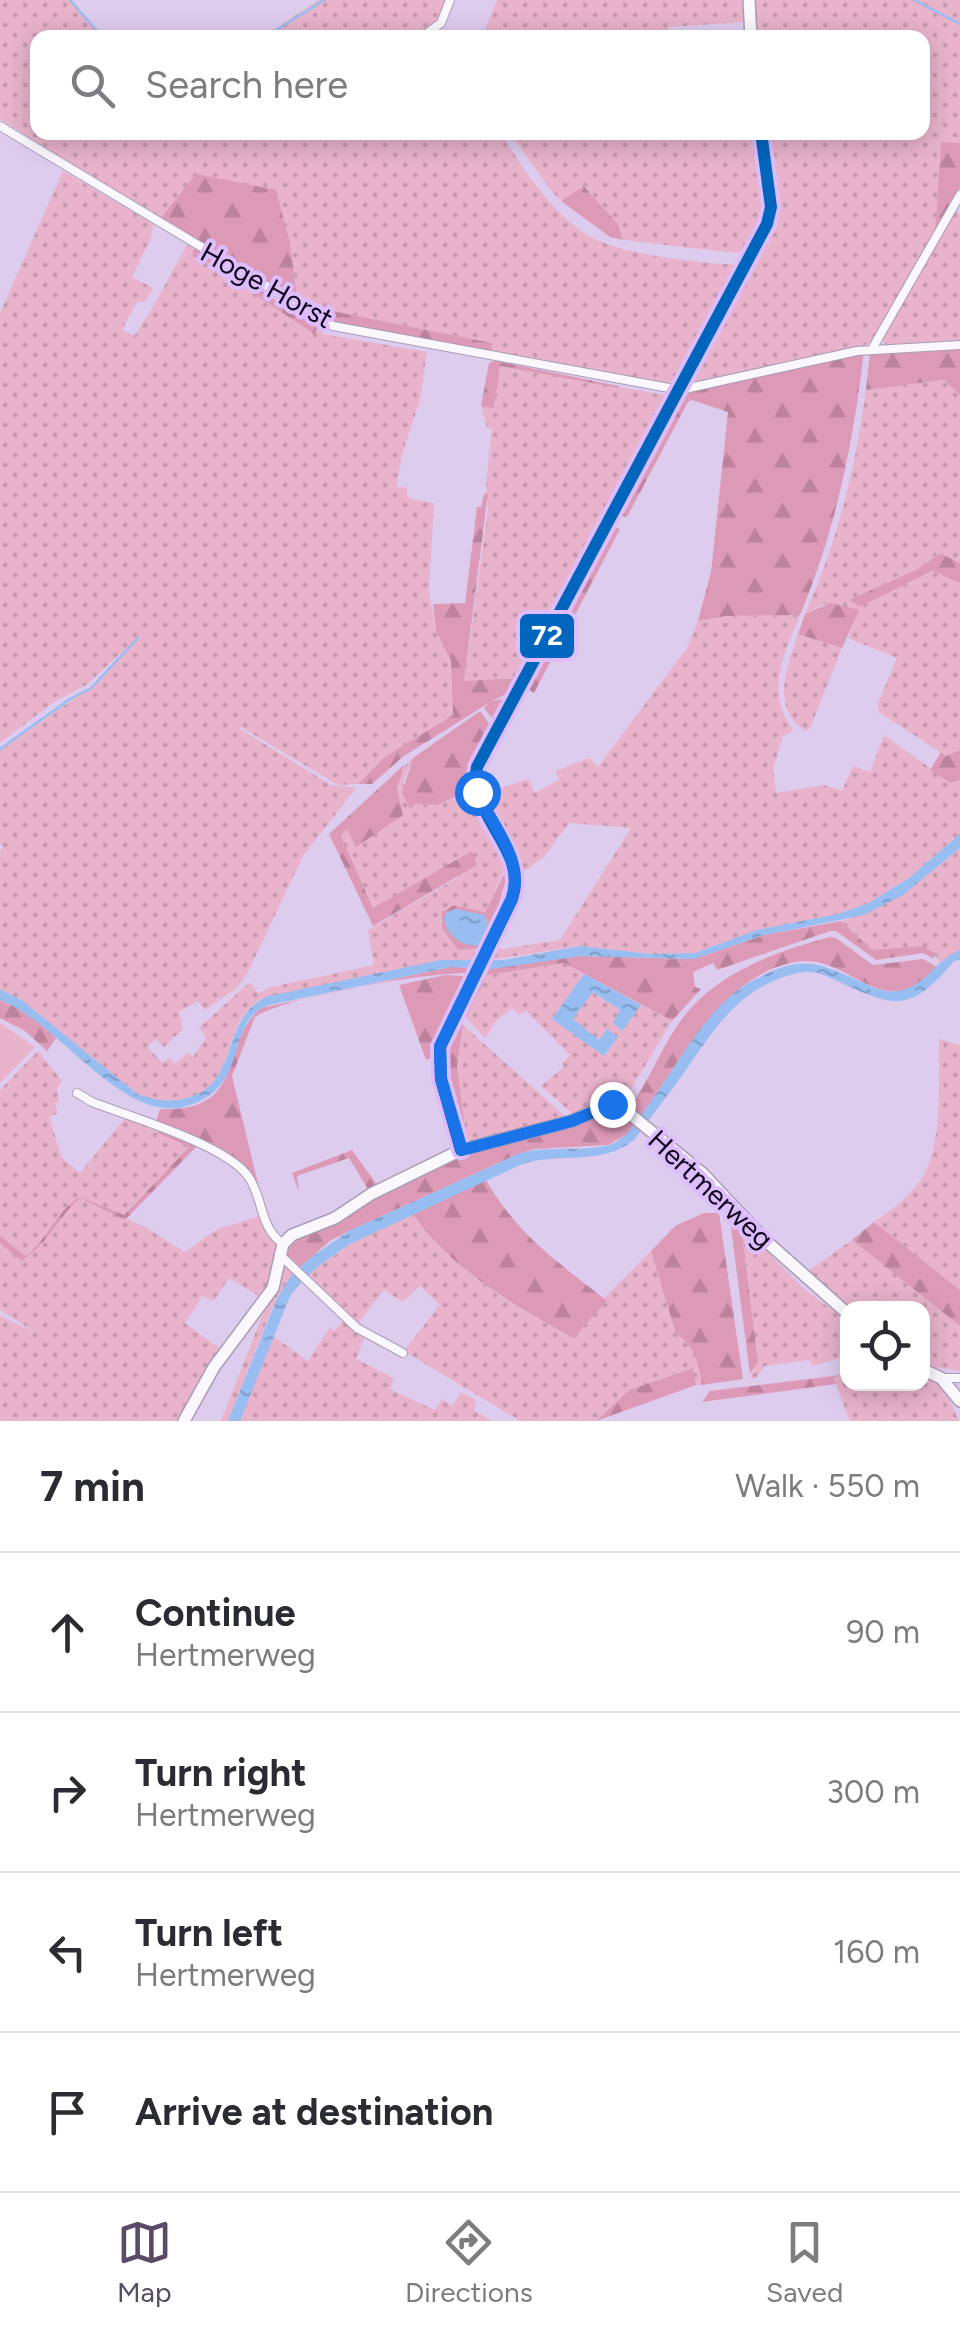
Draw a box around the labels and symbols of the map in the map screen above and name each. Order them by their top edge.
street label: Hoge Horst [195,235,339,335]
line badge: 72 [518,612,576,660]
text: 72 [531,618,563,652]
route start [455,770,501,816]
route end [590,1082,636,1128]
street label: Hertmerweg [642,1123,780,1255]

